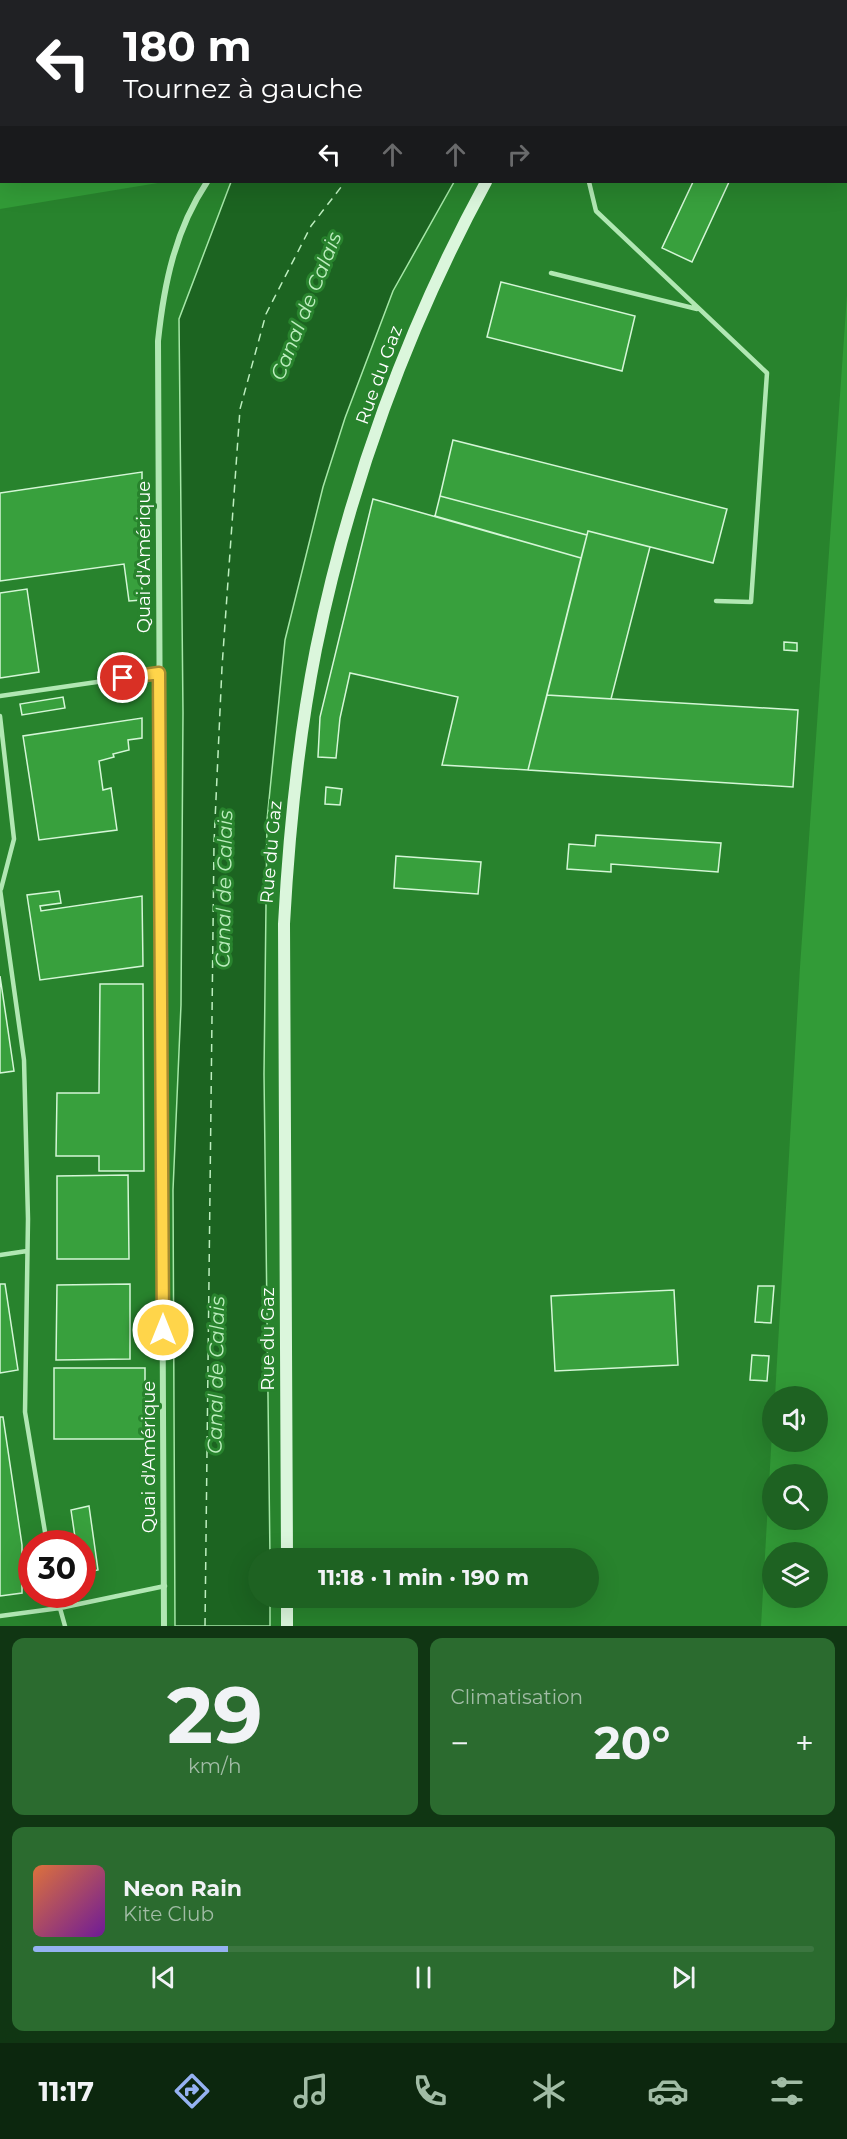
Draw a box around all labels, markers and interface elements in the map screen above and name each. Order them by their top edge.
text: 180 m [123,20,252,72]
icon: left [24,24,102,102]
text: Tournez à gauche [123,72,363,105]
icon: left [313,138,346,171]
icon: ahead [376,138,409,171]
icon: ahead [439,138,472,171]
icon: right [502,138,535,171]
water label: Canal de Calais [265,228,347,384]
street label: Rue du Gaz [351,323,407,427]
street label: Quai d'Amérique [133,481,155,633]
pin [97,652,148,703]
icon: arrive [106,661,139,694]
street label: Rue du Gaz [256,800,286,904]
water label: Canal de Calais [211,810,237,968]
street label: Rue du Gaz [257,1287,279,1391]
water label: Canal de Calais [203,1296,229,1454]
position arrow [131,1298,195,1362]
street label: Quai d'Amérique [138,1381,160,1533]
map controls [762,1386,828,1608]
button: sound [762,1386,828,1452]
button: search [762,1464,828,1530]
speed limit sign: 30 [18,1530,96,1608]
button: layers [762,1542,828,1608]
text: 11:18 · 1 min · 190 m [318,1564,529,1591]
text: 29 [167,1667,263,1763]
text: Climatisation [451,1685,583,1709]
text: 20° [594,1715,670,1770]
text: − [451,1723,469,1763]
text: + [795,1723,814,1763]
text: km/h [188,1754,241,1778]
text: Neon Rain [123,1875,242,1902]
text: Kite Club [123,1902,214,1926]
icon: previous [147,1961,180,1994]
icon: pause [407,1961,440,1994]
icon: next [667,1961,700,1994]
icon: directions [171,2070,213,2112]
icon: music [290,2070,332,2112]
icon: phone [409,2070,451,2112]
icon: climate [528,2070,570,2112]
icon: car [647,2070,689,2112]
icon: filters [766,2070,808,2112]
text: 11:17 [39,2075,94,2108]

